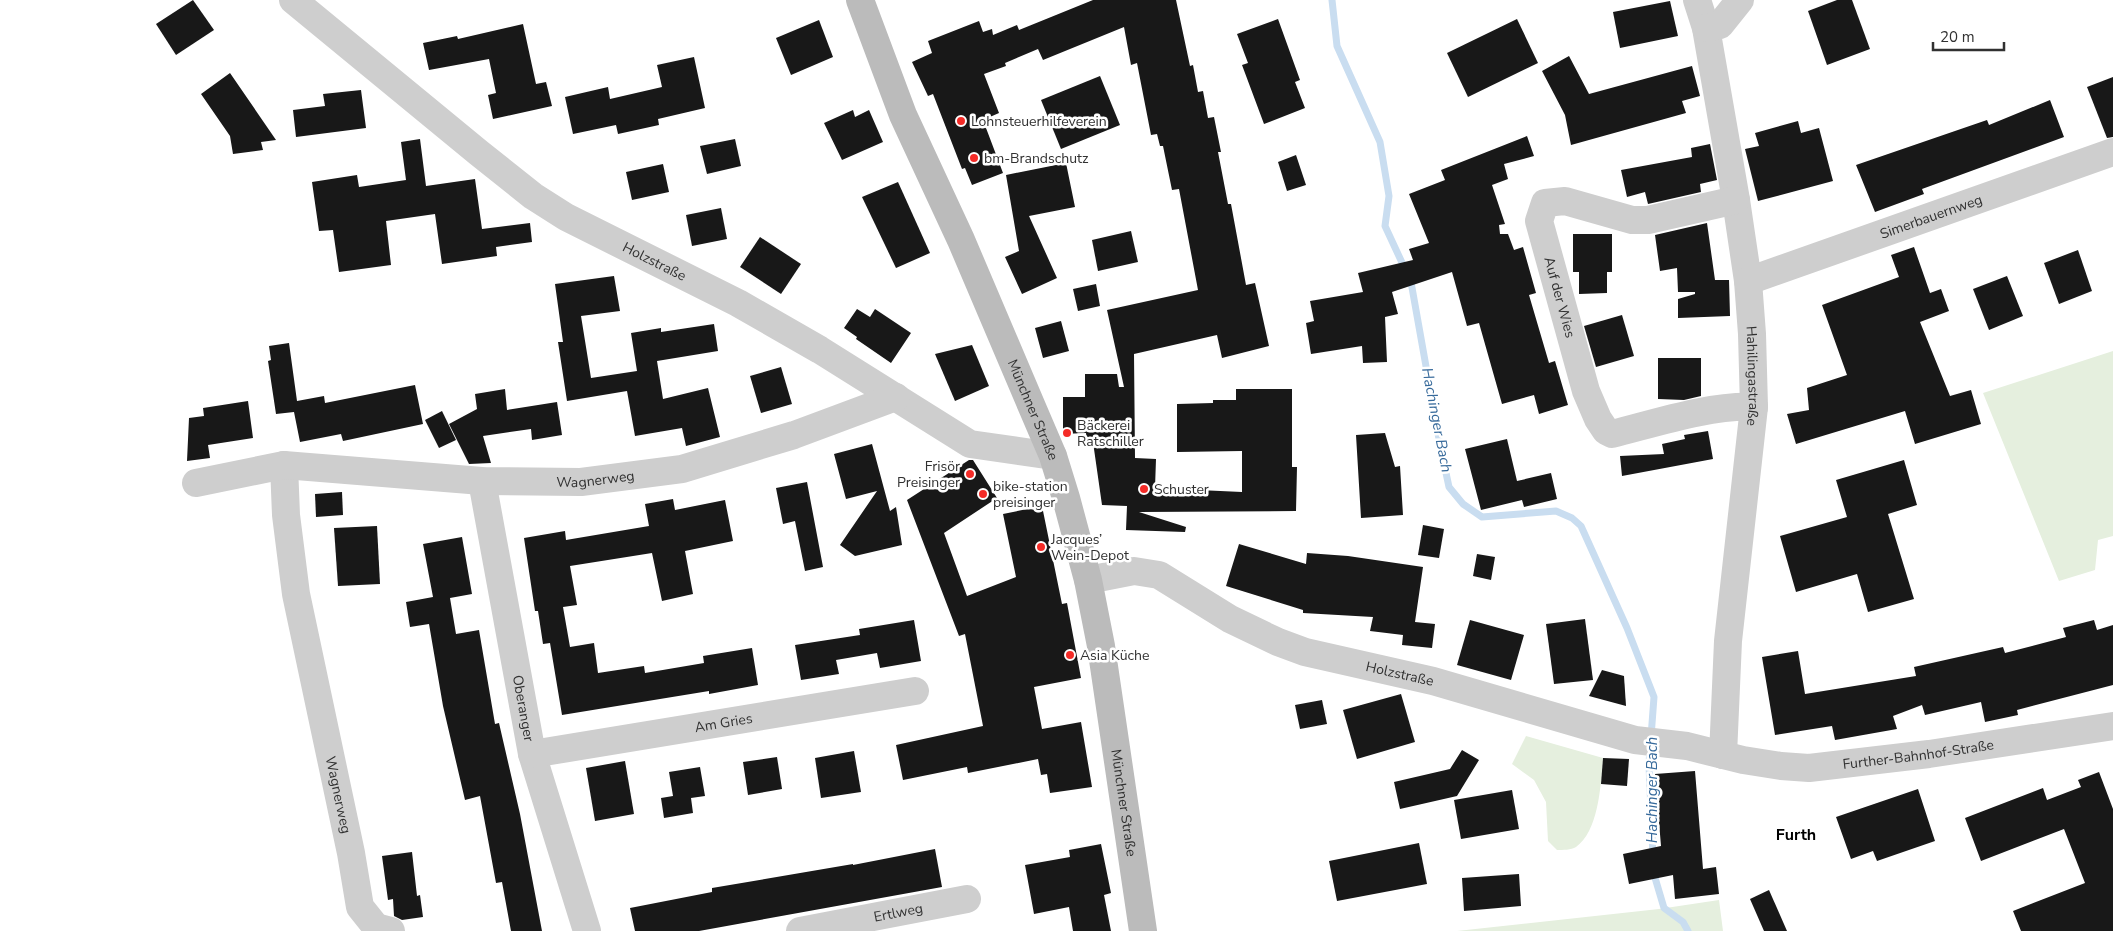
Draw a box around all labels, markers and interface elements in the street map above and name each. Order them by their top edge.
scale bar [1933,20,2004,52]
text: 20 m [1940,27,1975,47]
place label: Lohnsteuerhilfeverein [971,112,1107,131]
marker: Lohnsteuerhilfeverein [955,115,967,127]
place label: bm-Brandschutz [984,149,1089,168]
marker: bm-Brandschutz [968,152,980,164]
street label: Simerbauernweg [1877,189,1985,243]
street label: Holzstraße [619,237,690,285]
street label: Auf der Wies [1540,254,1580,340]
street label: Hahilingastraße [1742,325,1764,427]
street label: Münchner Straße [1003,356,1063,462]
water label: Hachinger Bach [1417,366,1457,474]
place label: Bäckerei Ratschiller [1077,416,1144,451]
marker: Bäckerei Ratschiller [1061,427,1073,439]
place label: Frisör Preisinger [897,457,960,492]
street label: Wagnerweg [556,466,636,492]
marker: Frisör Preisinger [964,468,976,480]
place label: bike-station preisinger [993,477,1068,512]
place label: Schuster [1154,480,1209,499]
marker: Schuster [1138,483,1150,495]
marker: bike-station preisinger [977,488,989,500]
place label: Jacques’ Wein-Depot [1050,530,1129,565]
marker: Jacques’ Wein-Depot [1035,541,1047,553]
place label: Asia Küche [1080,646,1149,665]
marker: Asia Küche [1064,649,1076,661]
street label: Holzstraße [1364,657,1436,690]
street label: Oberanger [508,673,539,743]
street label: Am Gries [693,708,754,737]
street label: Further-Bahnhof-Straße [1841,735,1995,774]
water label: Hachinger Bach [1642,737,1662,843]
street label: Münchner Straße [1107,748,1141,858]
street label: Wagnerweg [321,755,356,835]
district label: Furth [1776,824,1816,846]
street label: Ertlweg [872,898,924,926]

